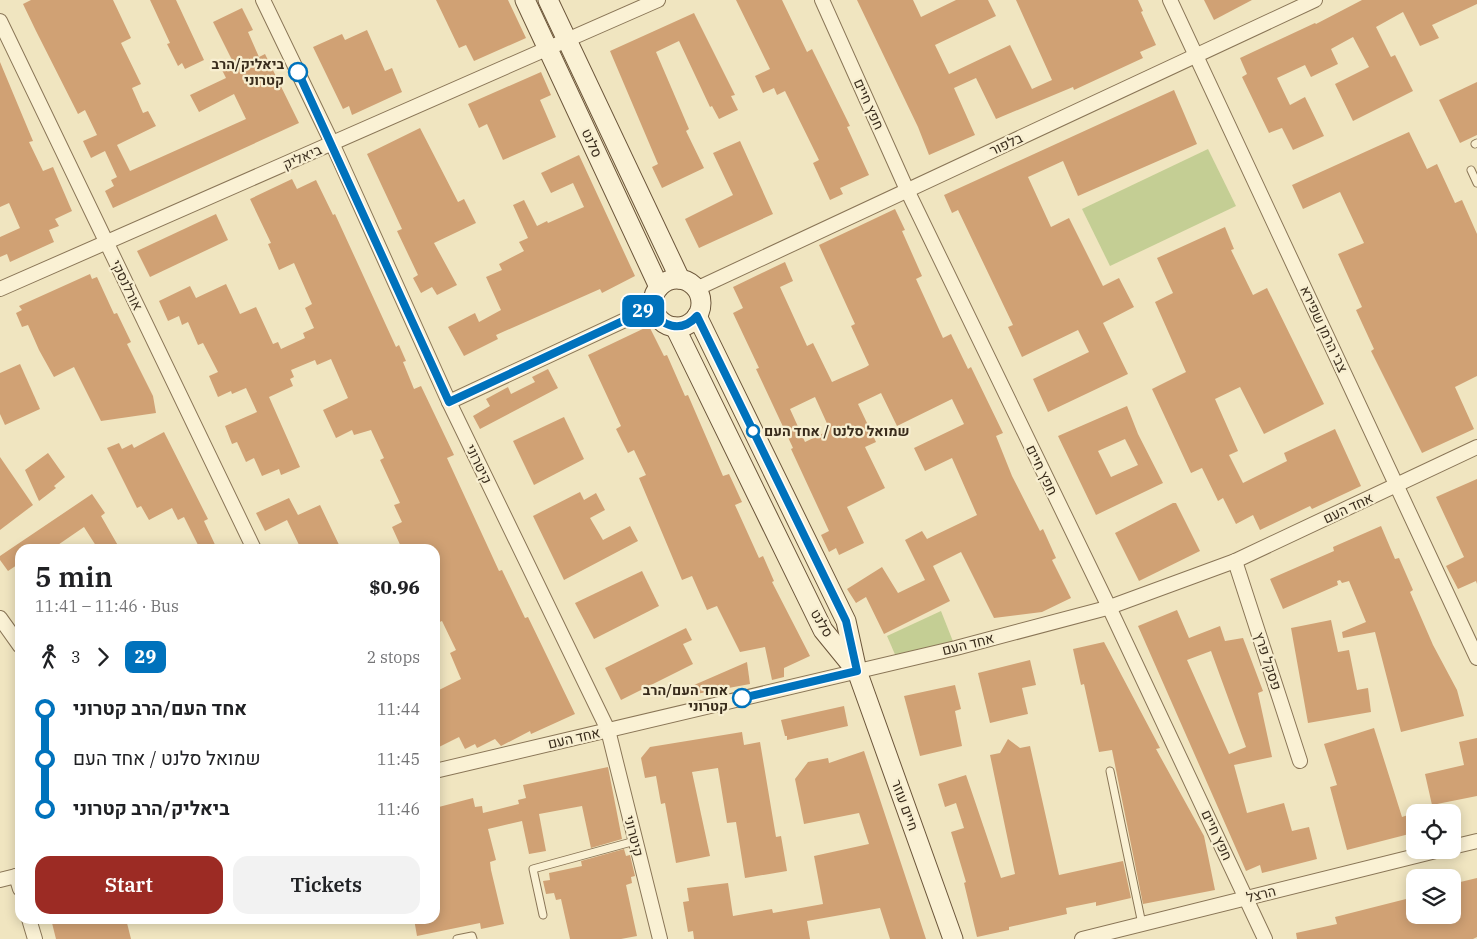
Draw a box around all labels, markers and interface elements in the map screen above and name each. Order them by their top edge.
place label: ביאליק/הרב קטרוני [212,55,284,89]
marker: ביאליק/הרב קטרוני [288,62,308,82]
street label: חפץ חיים [850,76,888,132]
street label: סלנט [578,126,606,160]
street label: בלפור [987,128,1026,159]
street label: ביאליק [280,140,325,173]
street label: אורלנסקי [107,257,147,313]
street label: צבי הרמן שפירא [1296,283,1352,376]
line badge: 29 [620,295,666,327]
text: 29 [632,299,654,322]
place label: שמואל סלנט / אחד העם [764,422,909,440]
marker: שמואל סלנט / אחד העם [746,424,760,438]
street label: קיטרוני [462,441,496,487]
street label: חפץ חיים [1022,442,1062,498]
street label: אחד העם [1320,489,1376,527]
text: 5 min [35,558,113,595]
text: $0.96 [369,575,420,599]
text: 11:41 – 11:46 · Bus [35,596,179,616]
street label: סלנט [807,606,837,640]
street label: אחד העם [940,629,996,659]
street label: פסקל פרץ [1250,630,1286,692]
icon: walk [35,643,63,671]
icon: forward [89,643,117,671]
text: 29 [135,645,156,668]
text: 3 [71,647,81,667]
text: 2 stops [367,647,420,667]
place label: אחד העם/הרב קטרוני [643,681,728,715]
marker: אחד העם/הרב קטרוני [732,688,752,708]
text: אחד העם/הרב קטרוני [73,696,247,720]
text: 11:44 [377,699,420,719]
street label: אחד העם [546,723,602,753]
text: שמואל סלנט / אחד העם [73,746,261,770]
text: 11:45 [377,749,420,769]
street label: חיים עוזר [887,777,923,833]
text: ביאליק/הרב קטרוני [73,796,230,820]
text: 11:46 [377,799,420,819]
map controls [1406,804,1461,924]
button: locate [1406,804,1461,859]
street label: חפץ חיים [1197,807,1237,863]
street label: קיטרוני [620,814,648,858]
button: Start [35,856,223,914]
button: Tickets [233,856,420,914]
button: layers [1406,869,1461,924]
street label: הרצל [1244,882,1278,906]

